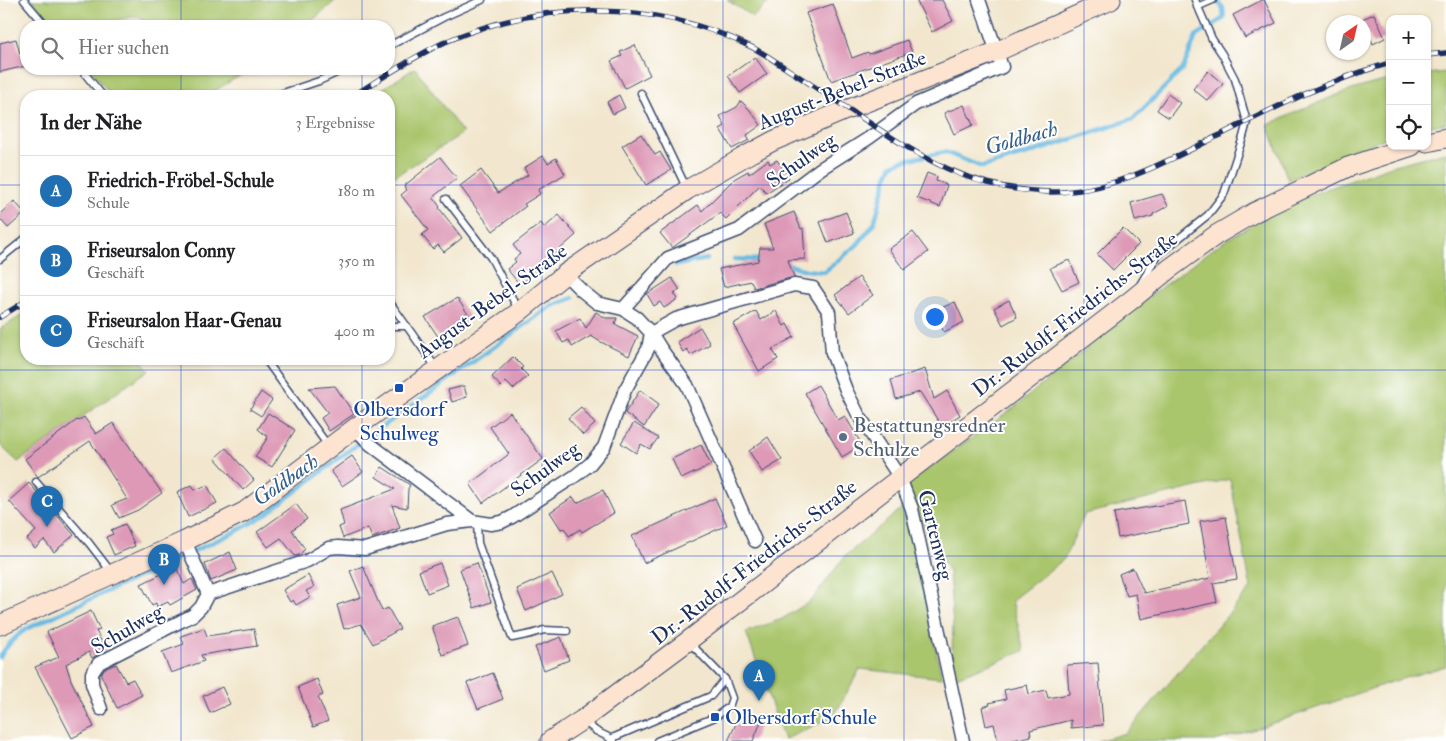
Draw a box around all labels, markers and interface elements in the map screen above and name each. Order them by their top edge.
north arrow [1326,15,1371,60]
map controls [1386,15,1431,150]
button: + [1386,15,1431,60]
search box [20,20,395,75]
icon: search [38,34,66,62]
text: Hier suchen [78,36,169,60]
street label: August-Bebel-Straße [753,44,931,137]
button: − [1386,60,1431,105]
button: locate [1386,105,1431,150]
text: In der Nähe [40,109,142,136]
text: 3 Ergebnisse [295,113,375,133]
water label: Goldbach [982,114,1061,162]
street label: Schulweg [761,126,842,194]
text: Friedrich-Fröbel-Schule [87,169,274,193]
text: A [51,181,61,201]
text: 180 m [338,181,375,201]
text: Schule [87,193,130,213]
street label: Dr.-Rudolf-Friedrichs-Straße [967,226,1184,403]
street label: August-Bebel-Straße [411,238,573,366]
text: Friseursalon Conny [87,239,235,263]
text: B [51,251,61,271]
text: 350 m [338,251,375,271]
text: Geschäft [87,263,144,283]
your location [922,304,948,330]
text: Friseursalon Haar-Genau [87,309,282,333]
text: C [50,321,62,341]
text: 400 m [334,321,375,341]
text: Geschäft [87,333,144,353]
marker: Olbersdorf Schulweg [393,382,405,394]
place label: Olbersdorf Schulweg [353,396,448,447]
place label: Bestattungsredner Schulze [853,412,1006,463]
marker: Bestattungsredner Schulze [837,431,849,443]
street label: Schulweg [505,435,586,504]
water label: Goldbach [247,447,324,513]
street label: Dr.-Rudolf-Friedrichs-Straße [646,474,863,651]
pin: C [31,486,63,527]
street label: Gartenweg [911,487,960,584]
pin: B [148,544,180,585]
street label: Schulweg [86,598,169,661]
pin: A [743,660,775,701]
place label: Olbersdorf Schule [725,704,877,731]
marker: Olbersdorf Schule [709,711,721,723]

